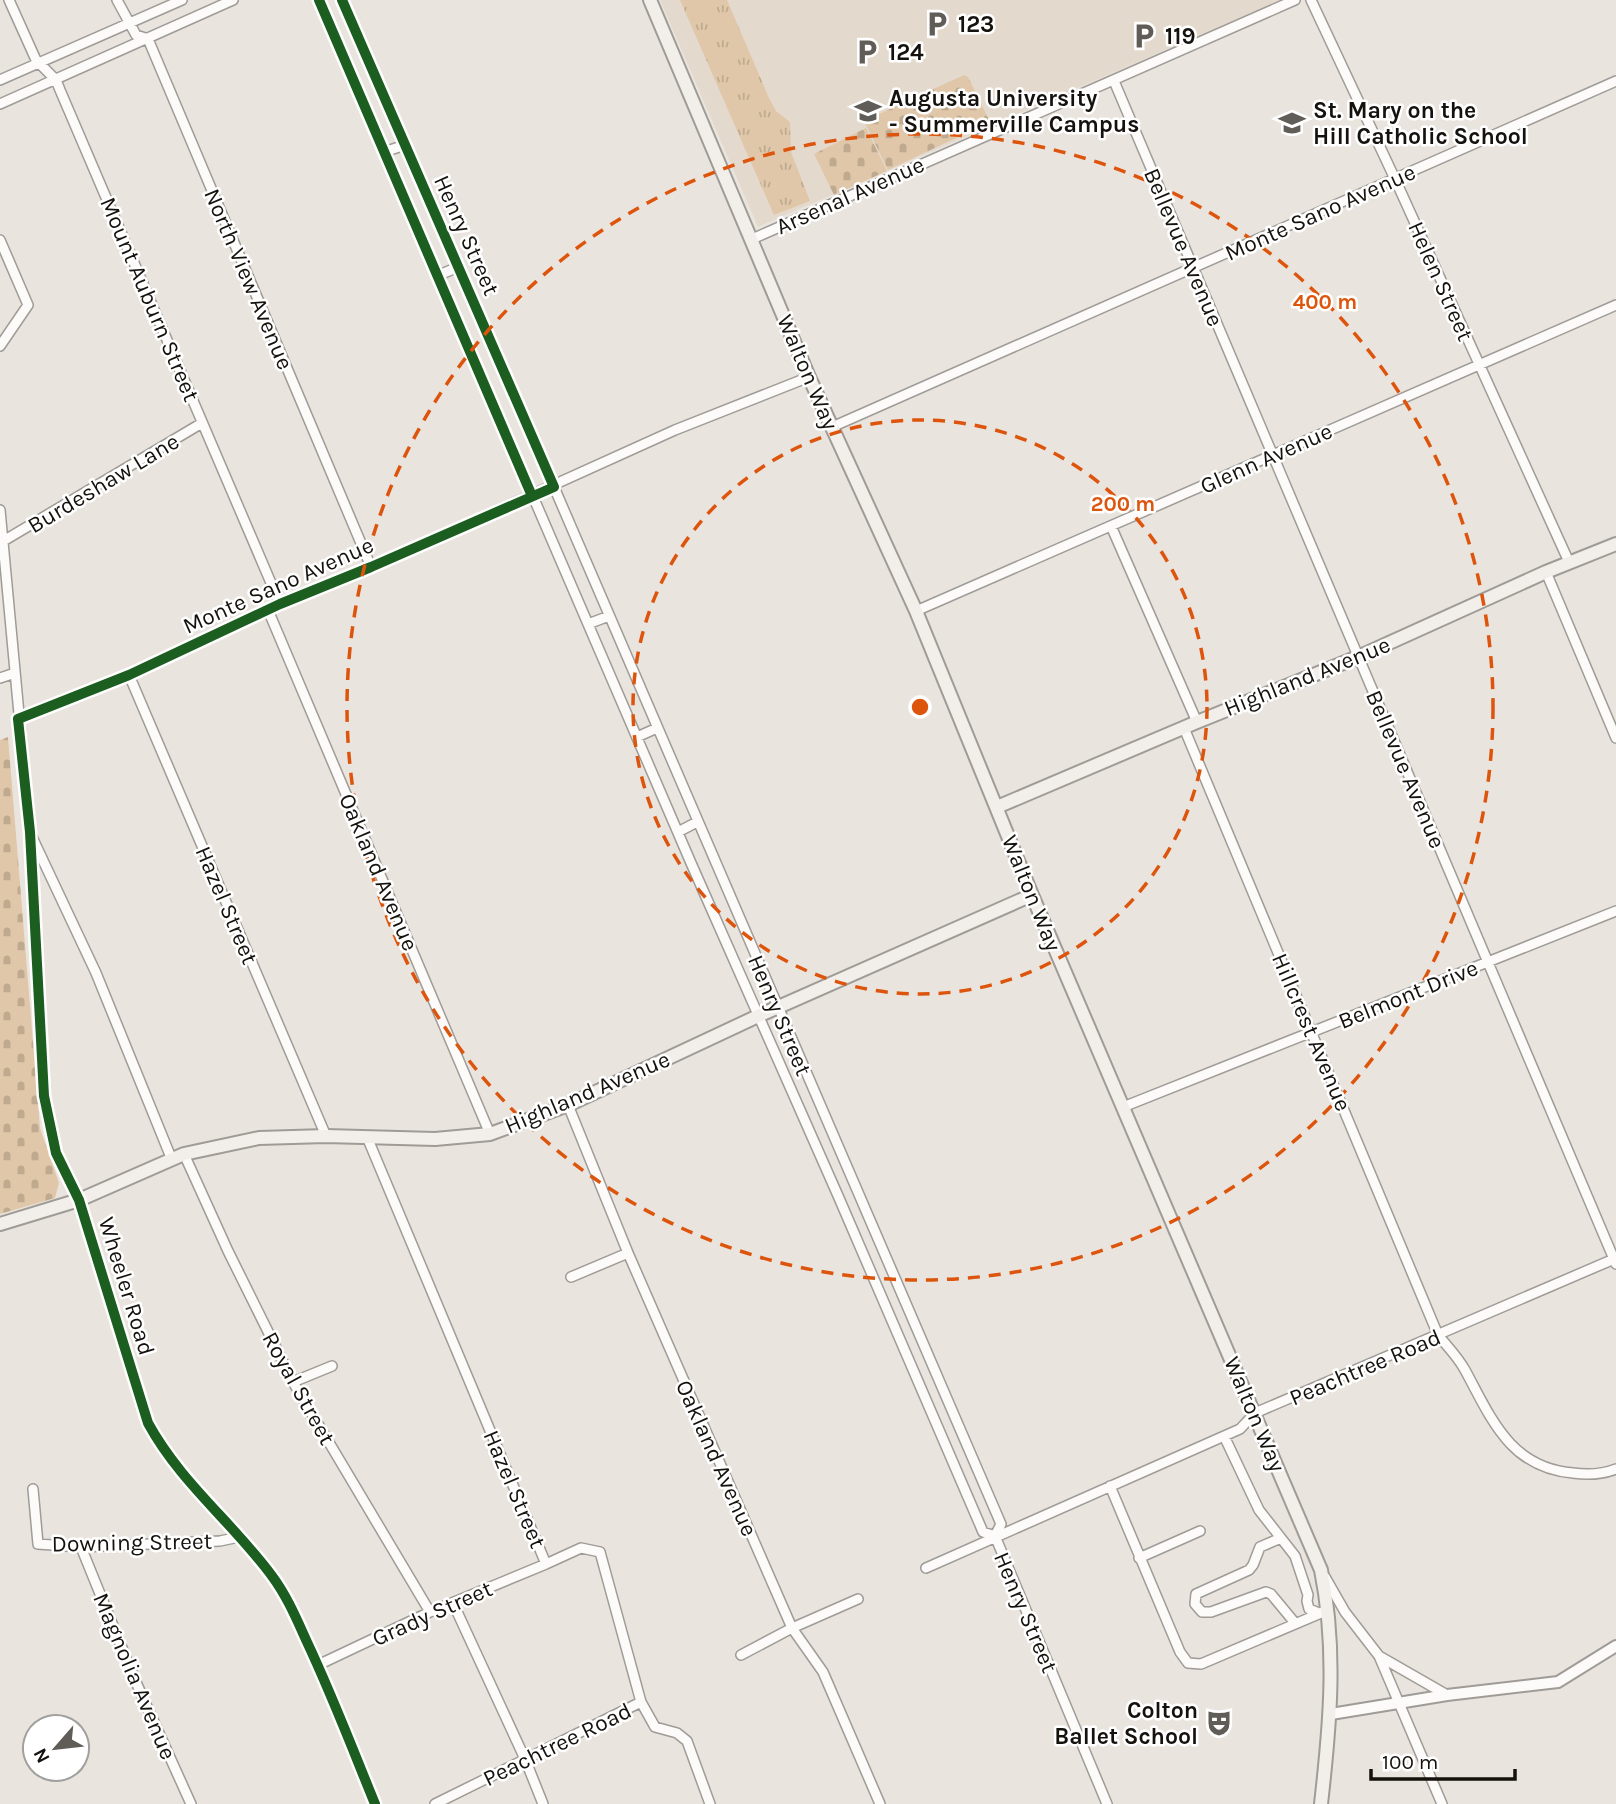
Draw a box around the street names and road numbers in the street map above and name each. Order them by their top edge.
street label: Arsenal Avenue [772,151,929,240]
street label: Monte Sano Avenue [1221,158,1420,267]
street label: Bellevue Avenue [1138,164,1229,330]
street label: Henry Street [428,171,505,300]
street label: North View Avenue [198,185,299,374]
street label: Mount Auburn Street [94,193,205,406]
street label: Helen Street [1402,217,1479,345]
street label: Walton Way [771,310,844,434]
street label: Glenn Avenue [1196,417,1337,500]
street label: Burdeshaw Lane [23,428,184,539]
street label: Monte Sano Avenue [179,531,378,640]
street label: Highland Avenue [1220,631,1394,722]
street label: Bellevue Avenue [1360,686,1451,852]
street label: Oakland Avenue [333,789,424,955]
street label: Walton Way [996,831,1067,955]
street label: Hazel Street [190,842,264,969]
street label: Hillcrest Avenue [1266,949,1357,1115]
street label: Henry Street [742,951,817,1080]
street label: Belmont Drive [1334,954,1482,1035]
street label: Highland Avenue [501,1045,674,1139]
street label: Wheeler Road [93,1214,160,1358]
street label: Peachtree Road [1285,1323,1445,1412]
street label: Royal Street [256,1327,341,1450]
street label: Walton Way [1218,1352,1291,1476]
street label: Oakland Avenue [670,1376,763,1541]
street label: Hazel Street [478,1426,552,1553]
street label: Downing Street [51,1528,213,1557]
street label: Henry Street [988,1548,1063,1677]
street label: Grady Street [368,1575,497,1652]
street label: Magnolia Avenue [87,1589,182,1764]
street label: Peachtree Road [479,1697,636,1792]

